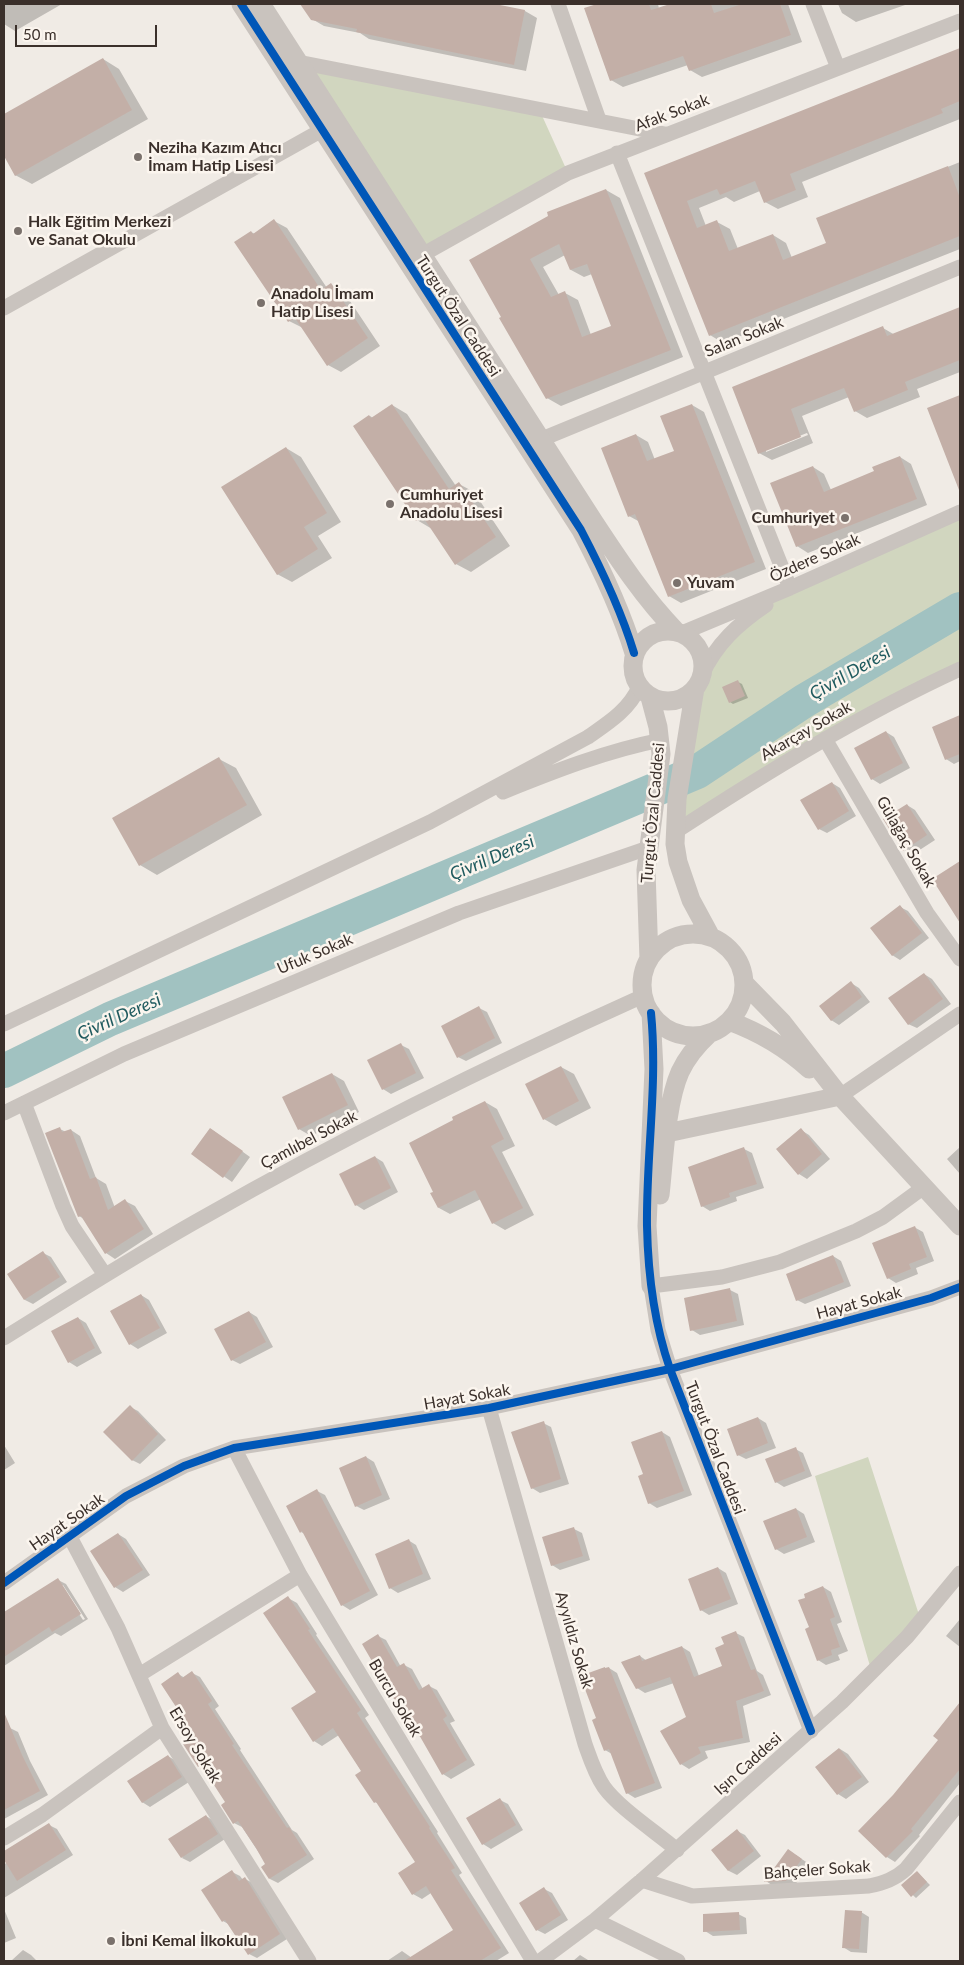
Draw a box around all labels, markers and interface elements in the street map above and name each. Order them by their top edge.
scale bar [18,15,160,47]
text: 50 m [23,25,57,43]
street label: Afak Sokak [632,90,712,136]
place label: Neziha Kazım Atıcı İmam Hatip Lisesi [148,138,282,176]
marker: Neziha Kazım Atıcı İmam Hatip Lisesi [132,151,144,163]
place label: Halk Eğitim Merkezi ve Sanat Okulu [28,212,171,250]
marker: Halk Eğitim Merkezi ve Sanat Okulu [12,225,24,237]
street label: Turgut Özal Caddesi [412,252,504,380]
place label: Anadolu İmam Hatip Lisesi [271,284,374,322]
marker: Anadolu İmam Hatip Lisesi [255,297,267,309]
street label: Salan Sokak [702,313,786,361]
place label: Cumhuriyet Anadolu Lisesi [400,485,502,523]
marker: Cumhuriyet Anadolu Lisesi [384,498,396,510]
place label: Cumhuriyet [751,508,835,528]
marker: Cumhuriyet [839,512,851,524]
street label: Özdere Sokak [767,529,863,587]
place label: Yuvam [687,573,735,593]
marker: Yuvam [671,577,683,589]
water label: Çivril Deresi [806,641,894,705]
street label: Akarçay Sokak [757,697,855,765]
street label: Turgut Özal Caddesi [637,742,669,884]
street label: Gülağaç Sokak [872,793,940,891]
water label: Çivril Deresi [447,831,537,885]
street label: Ufuk Sokak [274,929,356,979]
water label: Çivril Deresi [74,989,164,1045]
street label: Çamlıbel Sokak [257,1106,361,1174]
street label: Hayat Sokak [814,1282,904,1324]
street label: Turgut Özal Caddesi [681,1379,749,1517]
street label: Hayat Sokak [422,1380,512,1414]
street label: Hayat Sokak [26,1489,108,1555]
street label: Ayyıldız Sokak [551,1589,597,1691]
street label: Burcu Sokak [364,1656,426,1740]
street label: Ersoy Sokak [165,1704,225,1786]
street label: Işın Caddesi [710,1729,786,1799]
street label: Bahçeler Sokak [763,1857,871,1883]
place label: İbni Kemal İlkokulu [121,1931,256,1951]
marker: İbni Kemal İlkokulu [105,1935,117,1947]

